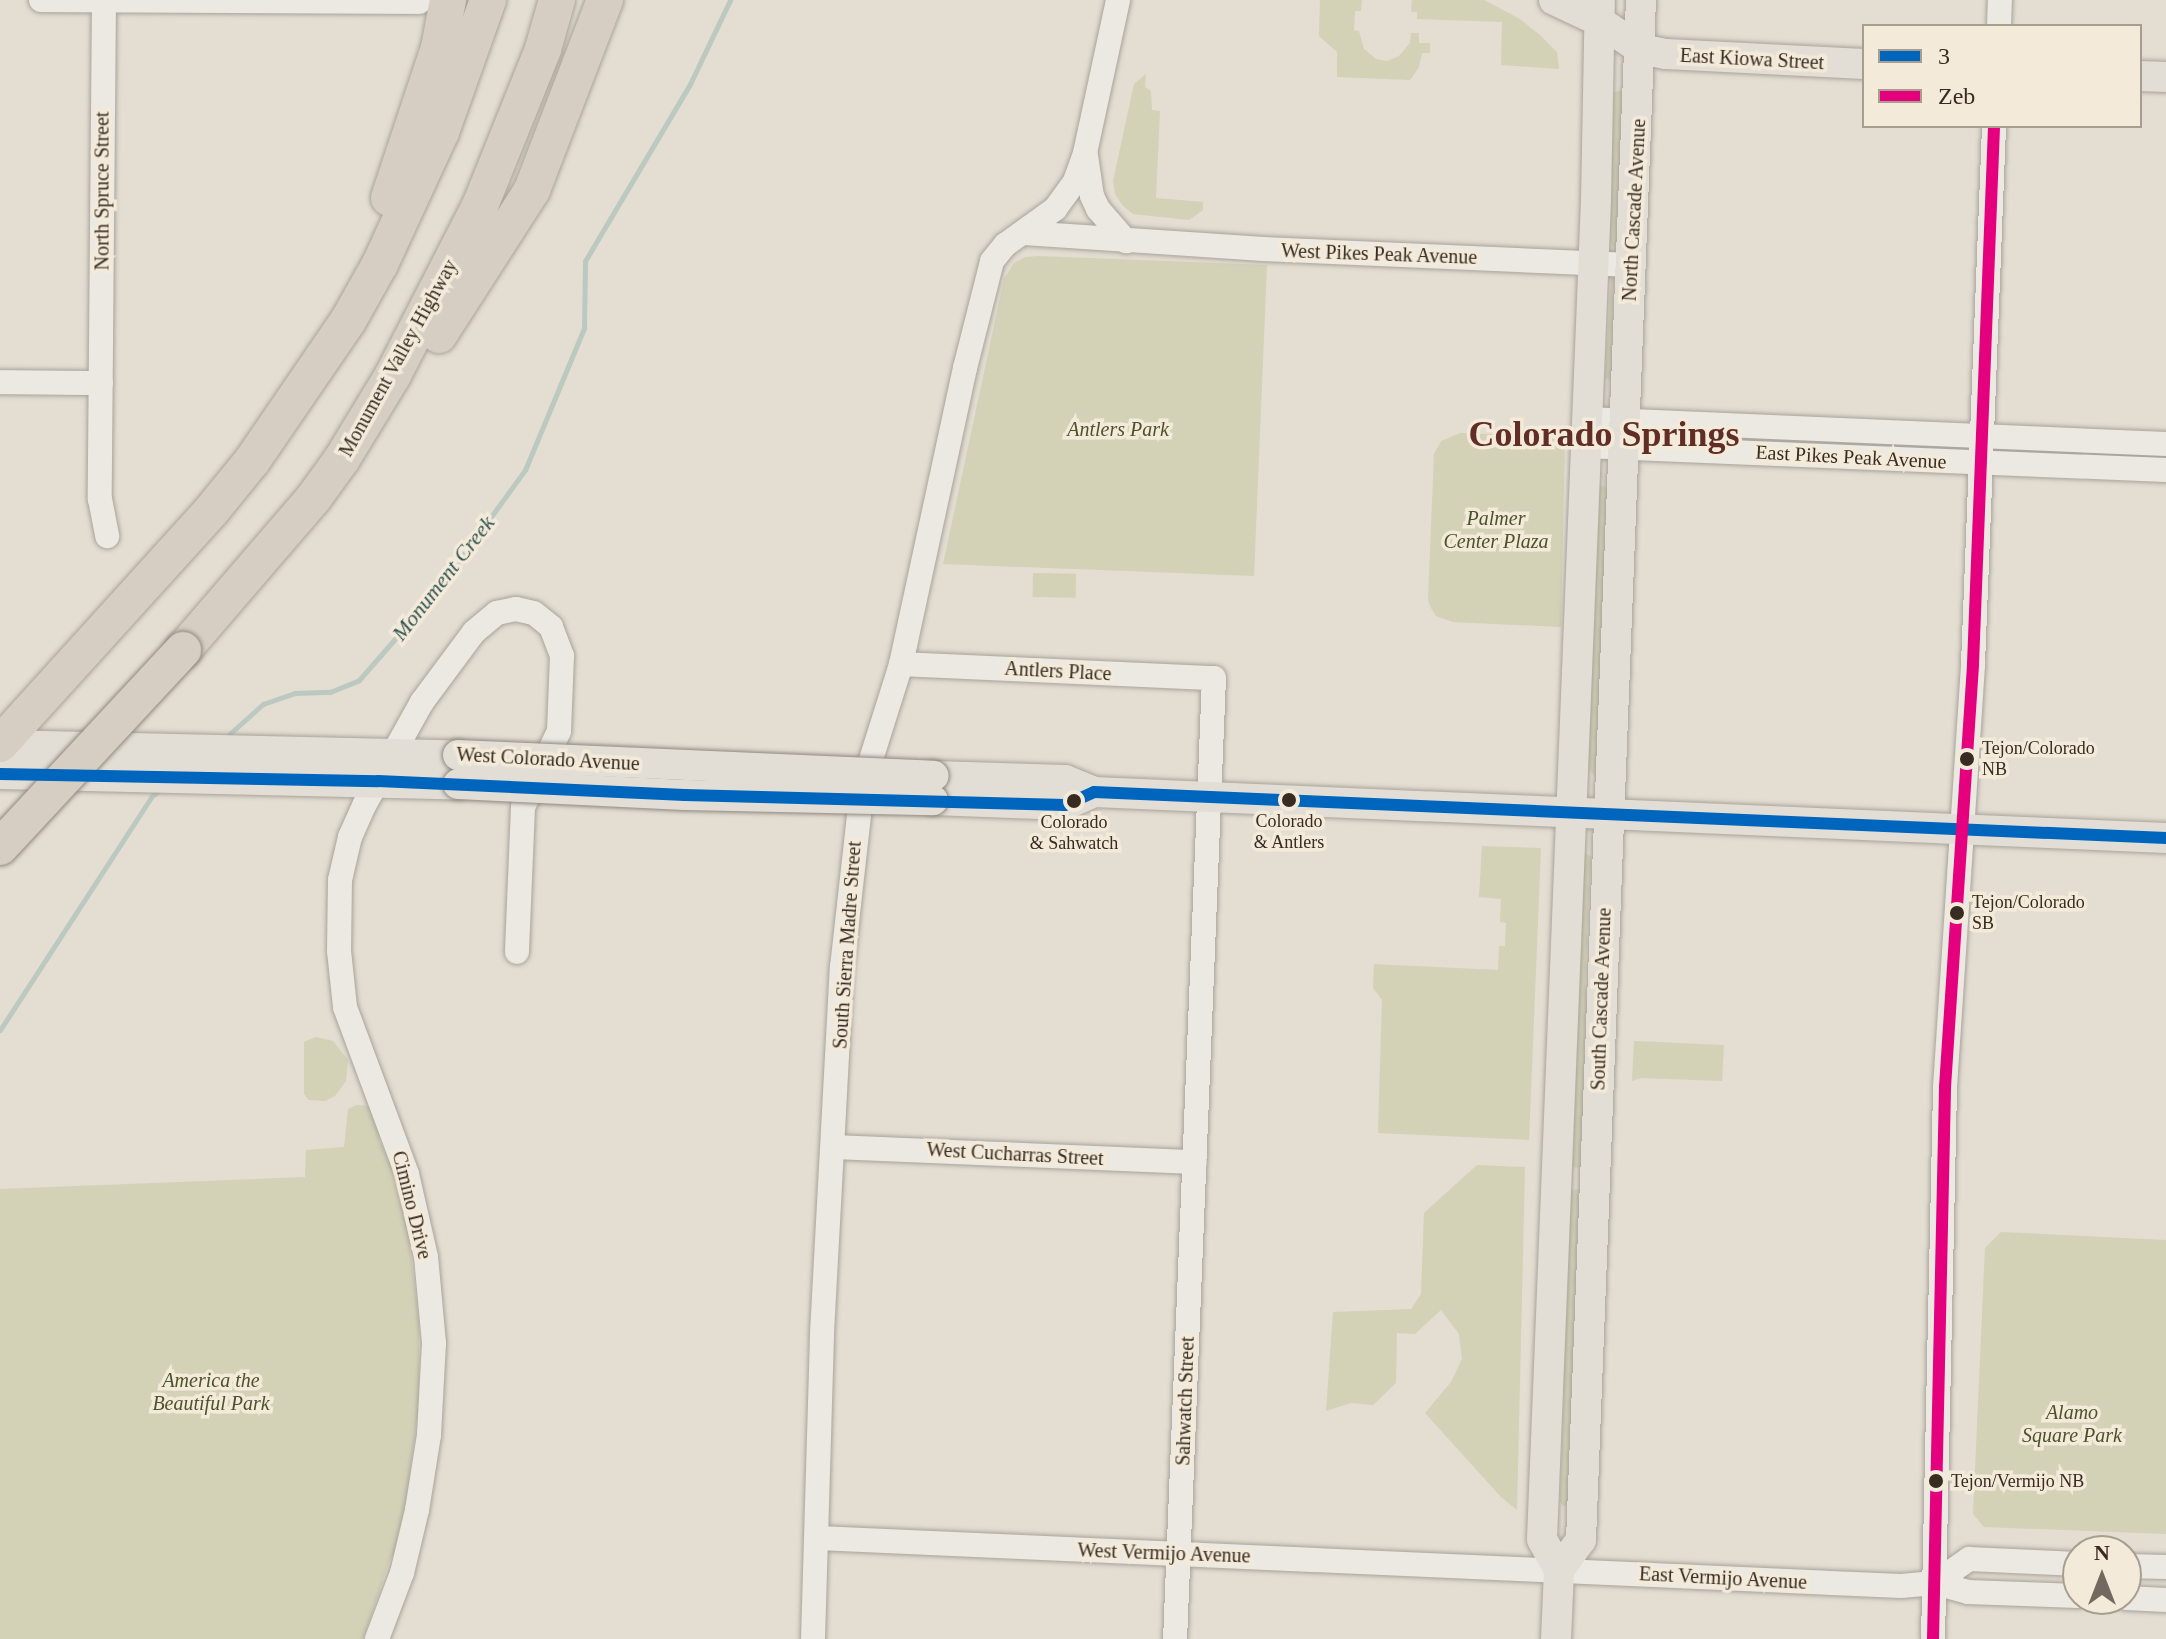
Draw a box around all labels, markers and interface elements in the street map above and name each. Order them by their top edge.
legend [1862,24,2142,128]
street label: East Kiowa Street [1679,43,1825,75]
text: 3 [1938,43,1950,69]
text: Zeb [1938,83,1975,109]
street label: North Spruce Street [90,112,114,270]
street label: North Cascade Avenue [1617,117,1651,303]
street label: West Pikes Peak Avenue [1280,239,1478,269]
street label: Monument Valley Highway [334,255,462,461]
district label: Colorado Springs [1468,413,1740,457]
park label: Antlers Park [1067,417,1169,441]
street label: East Pikes Peak Avenue [1754,440,1948,474]
park label: Palmer Center Plaza [1444,506,1548,553]
water label: Monument Creek [386,510,500,646]
street label: Antlers Place [1004,656,1112,686]
place label: Tejon/Colorado NB [1982,738,2095,780]
street label: West Colorado Avenue [455,742,641,776]
marker: Tejon/Colorado NB [1959,751,1975,767]
marker: Colorado & Antlers [1281,792,1297,808]
marker: Colorado & Sahwatch [1066,793,1082,809]
place label: Colorado & Antlers [1253,811,1325,854]
place label: Colorado & Sahwatch [1030,812,1118,854]
street label: South Sierra Madre Street [828,840,866,1050]
place label: Tejon/Colorado SB [1972,892,2085,934]
marker: Tejon/Colorado SB [1949,905,1965,921]
street label: South Cascade Avenue [1586,907,1616,1091]
street label: West Cucharras Street [926,1137,1104,1171]
street label: Cimino Drive [387,1148,437,1262]
street label: Sahwatch Street [1171,1336,1199,1466]
park label: America the Beautiful Park [152,1368,270,1415]
park label: Alamo Square Park [2022,1400,2122,1447]
place label: Tejon/Vermijo NB [1951,1470,2084,1492]
marker: Tejon/Vermijo NB [1928,1473,1944,1489]
north arrow [2062,1535,2142,1615]
street label: West Vermijo Avenue [1076,1538,1252,1568]
text: N [2094,1540,2110,1565]
street label: East Vermijo Avenue [1638,1562,1808,1594]

